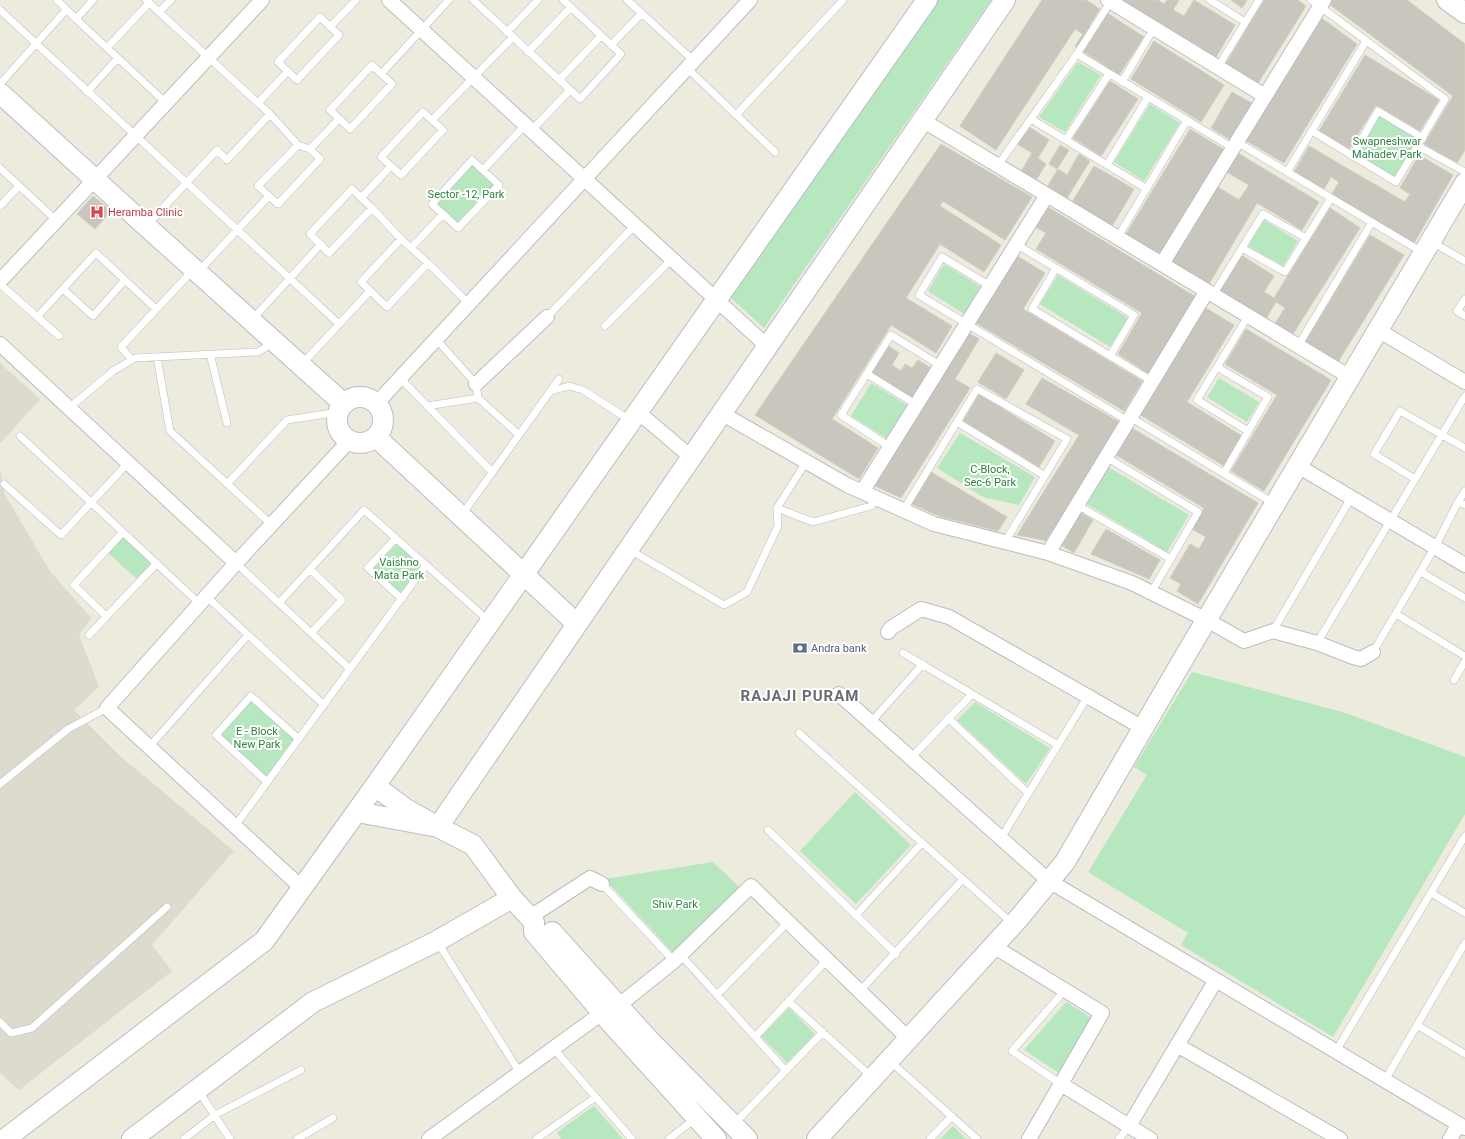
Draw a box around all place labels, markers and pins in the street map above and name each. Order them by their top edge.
hospital icon: Heramba Clinic [89,204,105,220]
place label: Heramba Clinic [108,206,183,219]
bank icon: Andra bank [792,640,808,656]
place label: Andra bank [811,642,867,655]

